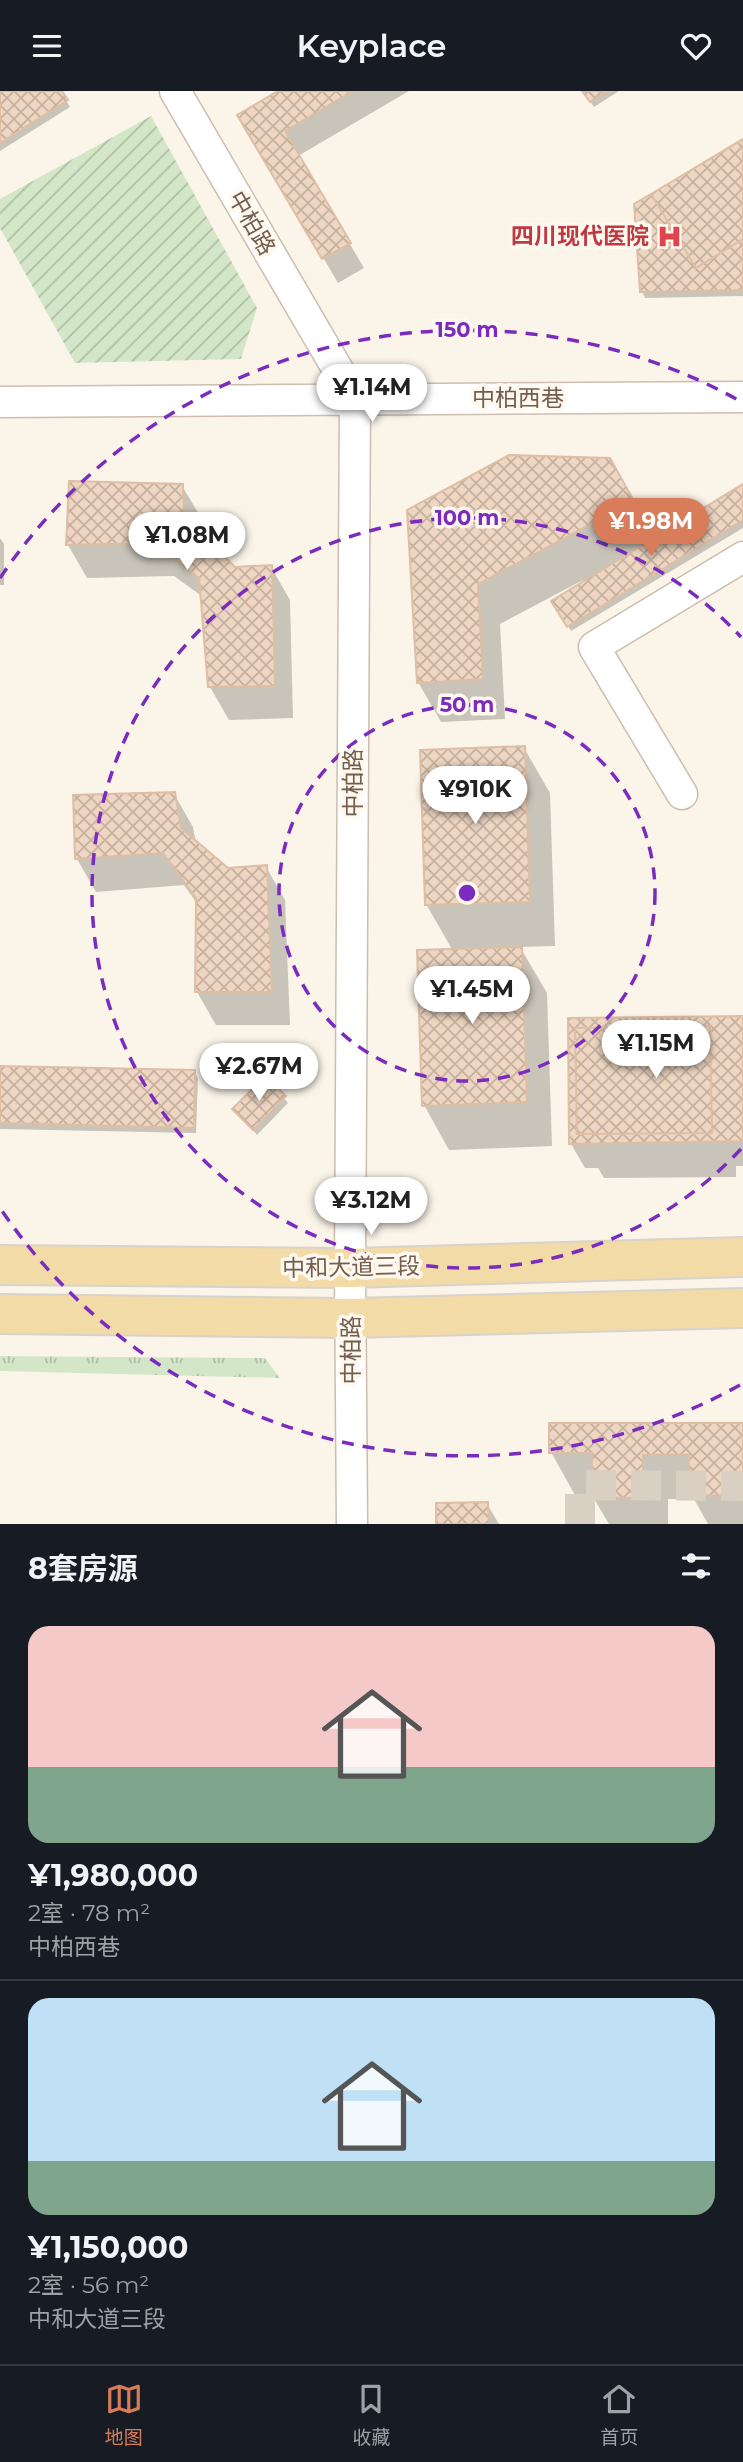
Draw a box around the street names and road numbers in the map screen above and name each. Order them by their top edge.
street label: 中柏路 [223,186,281,260]
street label: 中柏西巷 [472,384,564,412]
street label: 中柏路 [339,749,367,818]
street label: 中和大道三段 [282,1252,420,1282]
street label: 中柏路 [337,1316,365,1385]

